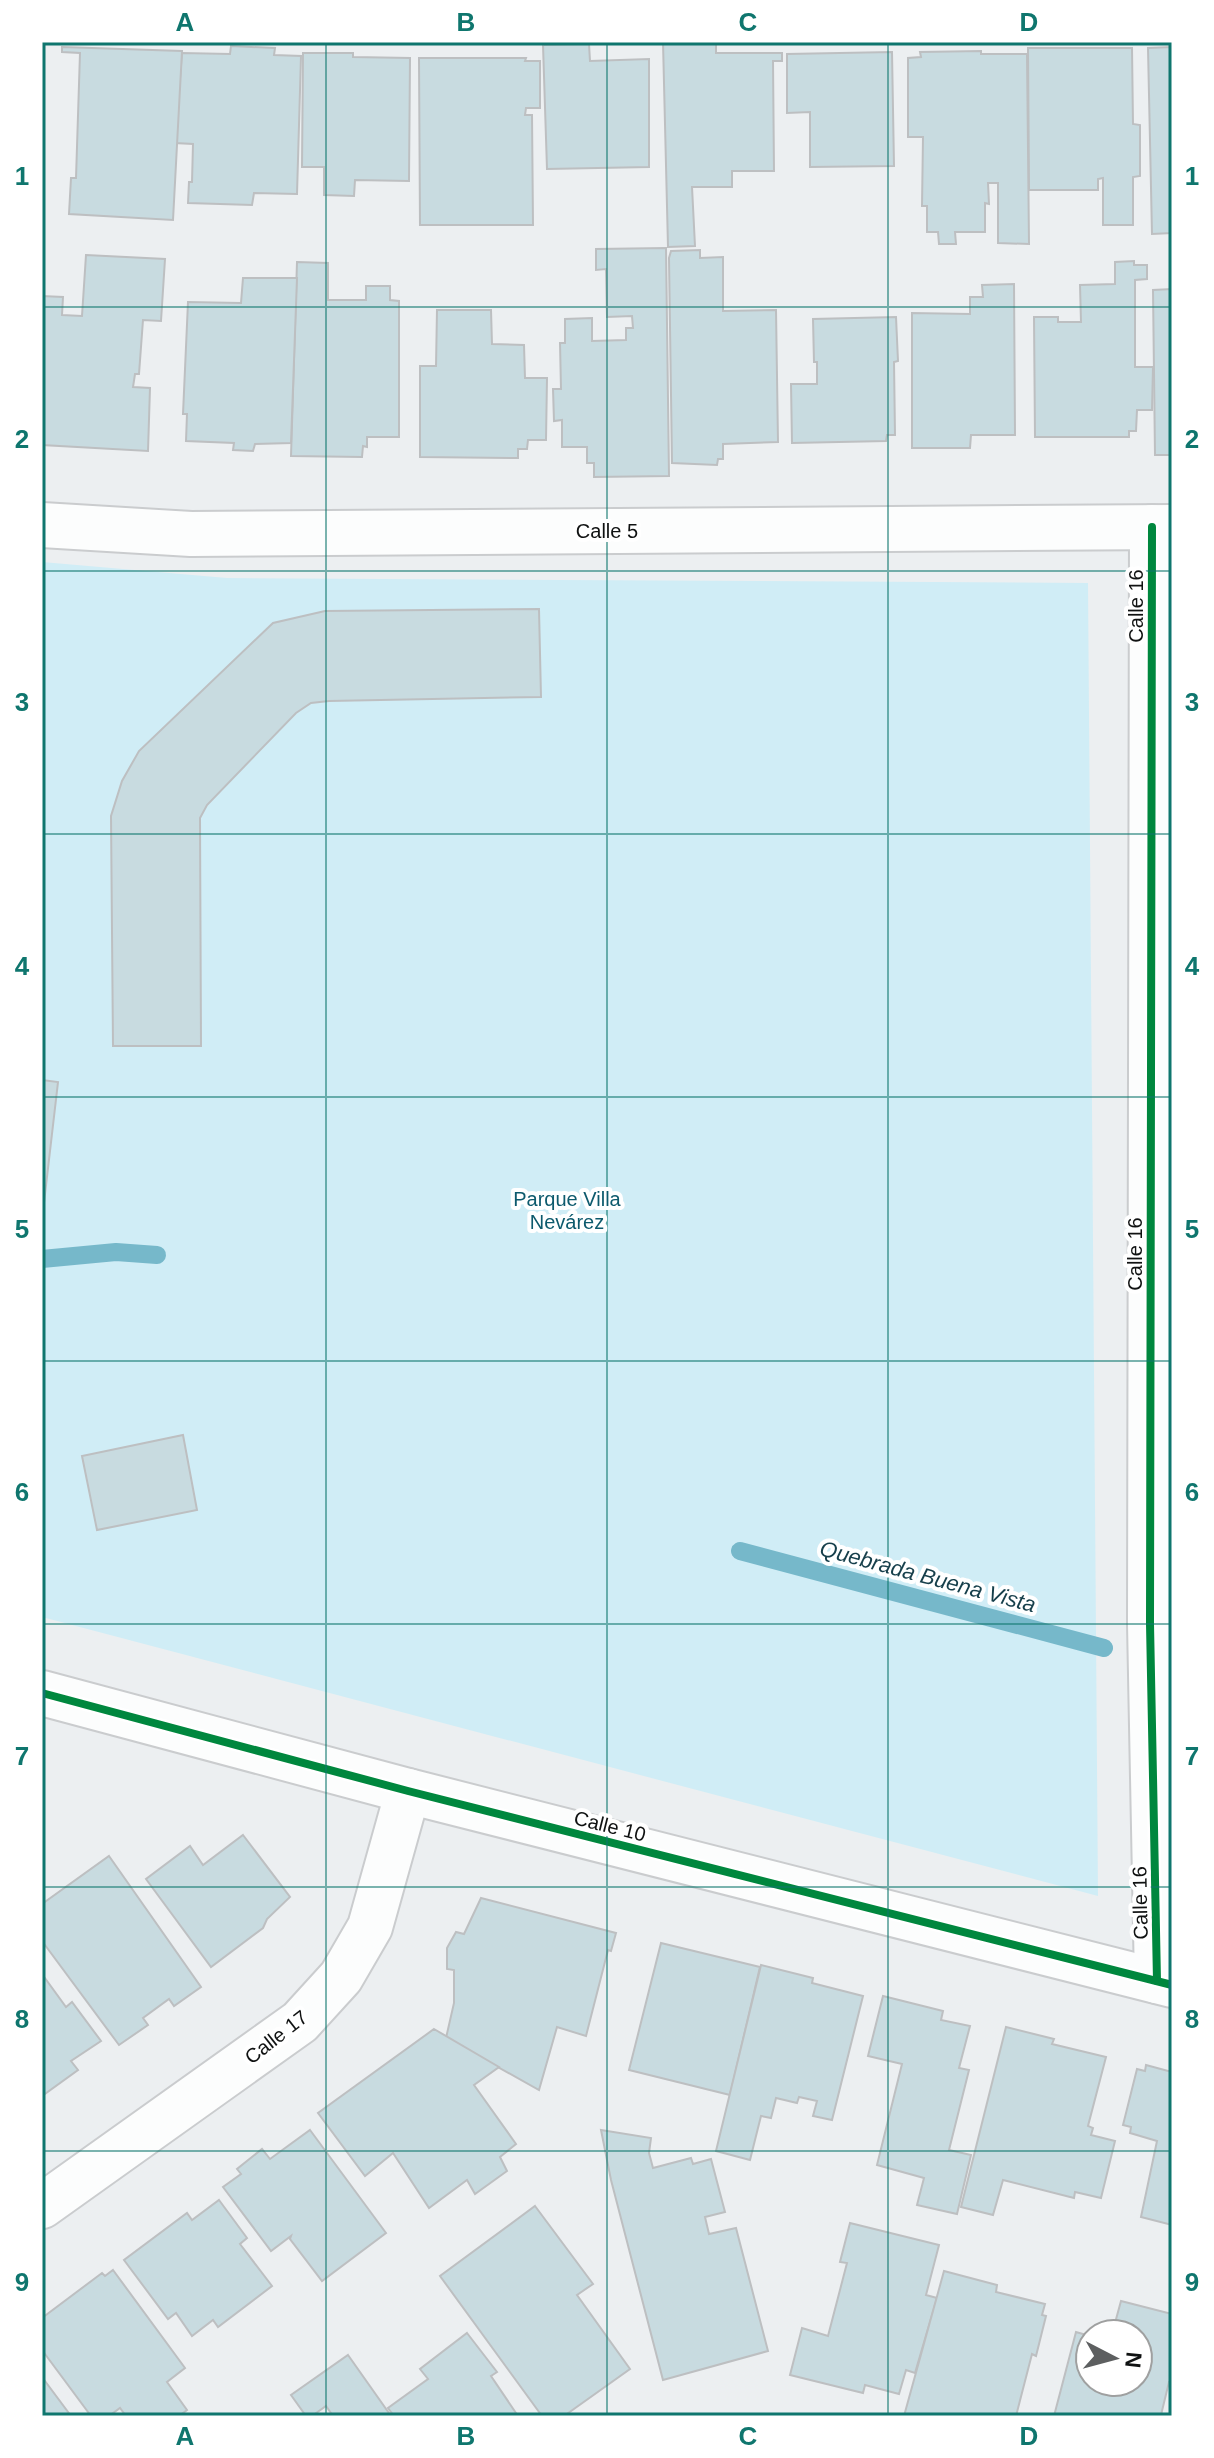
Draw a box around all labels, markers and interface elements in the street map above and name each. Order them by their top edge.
text: A [176,7,195,37]
text: B [457,7,475,37]
text: C [739,7,758,37]
text: D [1020,7,1038,37]
text: 1 [15,161,29,191]
text: 1 [1185,161,1199,191]
text: 2 [15,424,29,454]
text: 2 [1185,424,1199,454]
street label: Calle 5 [576,520,638,542]
street label: Calle 16 [1125,569,1147,643]
text: 3 [15,687,29,717]
text: 3 [1185,687,1199,717]
text: 4 [15,951,30,981]
text: 4 [1185,951,1200,981]
park label: Parque Villa Nevárez [513,1188,622,1233]
text: 5 [15,1214,29,1244]
text: 5 [1185,1214,1199,1244]
street label: Calle 16 [1124,1217,1146,1291]
text: 6 [15,1477,29,1507]
text: 6 [1185,1477,1199,1507]
water label: Quebrada Buena Vista [817,1536,1038,1617]
text: 7 [15,1741,29,1771]
text: 7 [1185,1741,1199,1771]
street label: Calle 10 [572,1806,648,1846]
street label: Calle 16 [1128,1866,1152,1940]
text: 8 [15,2004,29,2034]
text: 8 [1185,2004,1199,2034]
street label: Calle 17 [240,2006,312,2068]
text: 9 [15,2267,29,2297]
text: 9 [1185,2267,1199,2297]
north arrow [1074,2318,1154,2398]
text: N [1120,2351,1147,2369]
text: A [176,2421,195,2451]
text: B [457,2421,475,2451]
text: C [739,2421,758,2451]
text: D [1020,2421,1038,2451]

